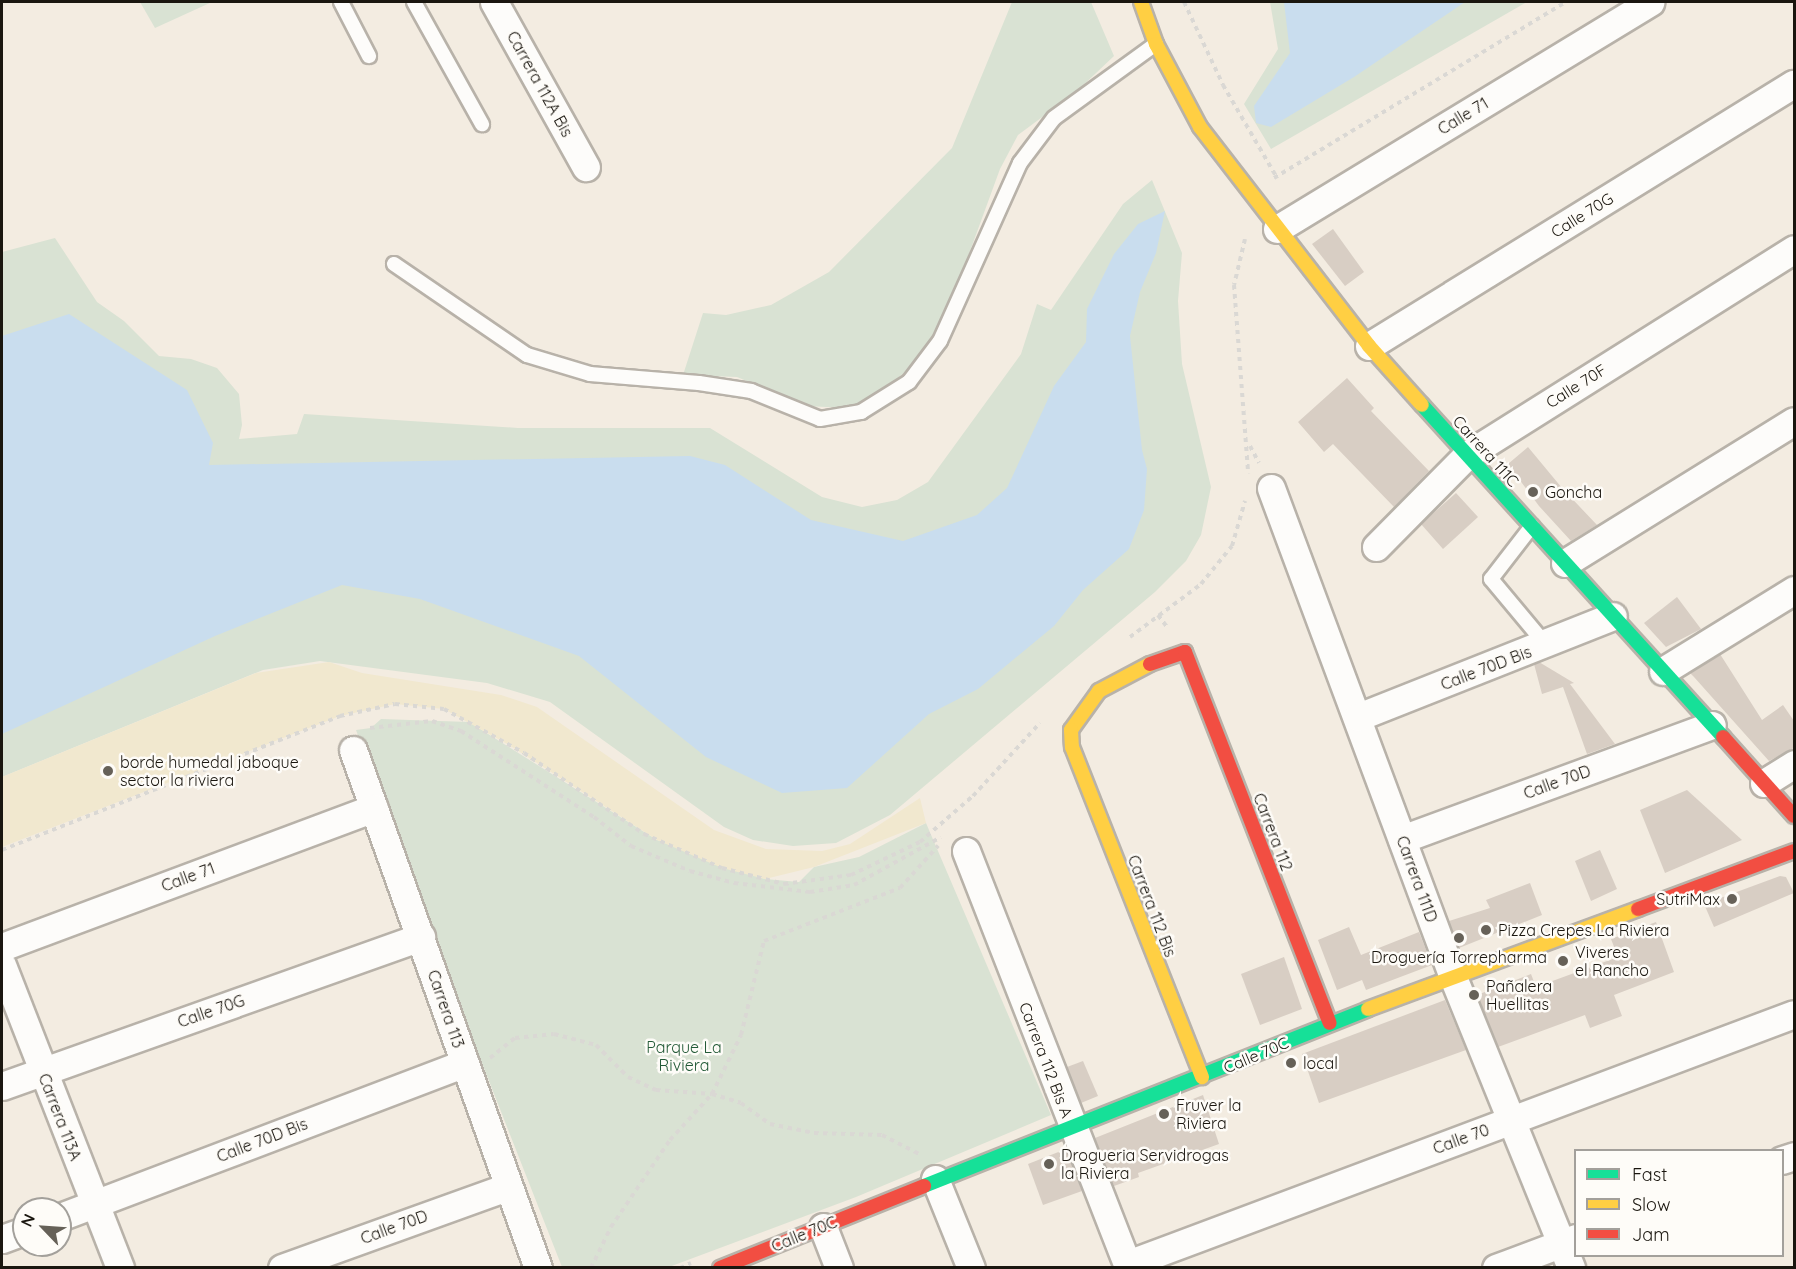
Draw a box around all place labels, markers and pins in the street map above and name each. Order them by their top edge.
place label: Goncha [1545,482,1602,502]
marker: Goncha [1526,485,1540,499]
place label: borde humedal jaboque sector la riviera [120,752,299,790]
marker: borde humedal jaboque sector la riviera [101,764,115,778]
place label: SutriMax [1656,889,1720,909]
marker: SutriMax [1725,892,1739,906]
place label: Pizza Crepes La Riviera [1498,920,1670,940]
marker: Pizza Crepes La Riviera [1479,923,1493,937]
marker: Droguería Torrepharma [1452,931,1466,945]
place label: Viveres el Rancho [1575,942,1649,980]
place label: Droguería Torrepharma [1371,947,1547,967]
marker: Viveres el Rancho [1556,954,1570,968]
place label: Pañalera Huellitas [1486,976,1552,1014]
marker: Pañalera Huellitas [1467,988,1481,1002]
place label: local [1303,1053,1338,1073]
marker: local [1284,1056,1298,1070]
place label: Fruver la Riviera [1176,1095,1242,1133]
marker: Fruver la Riviera [1157,1107,1171,1121]
place label: Drogueria Servidrogas la Riviera [1061,1145,1229,1183]
marker: Drogueria Servidrogas la Riviera [1042,1157,1056,1171]

